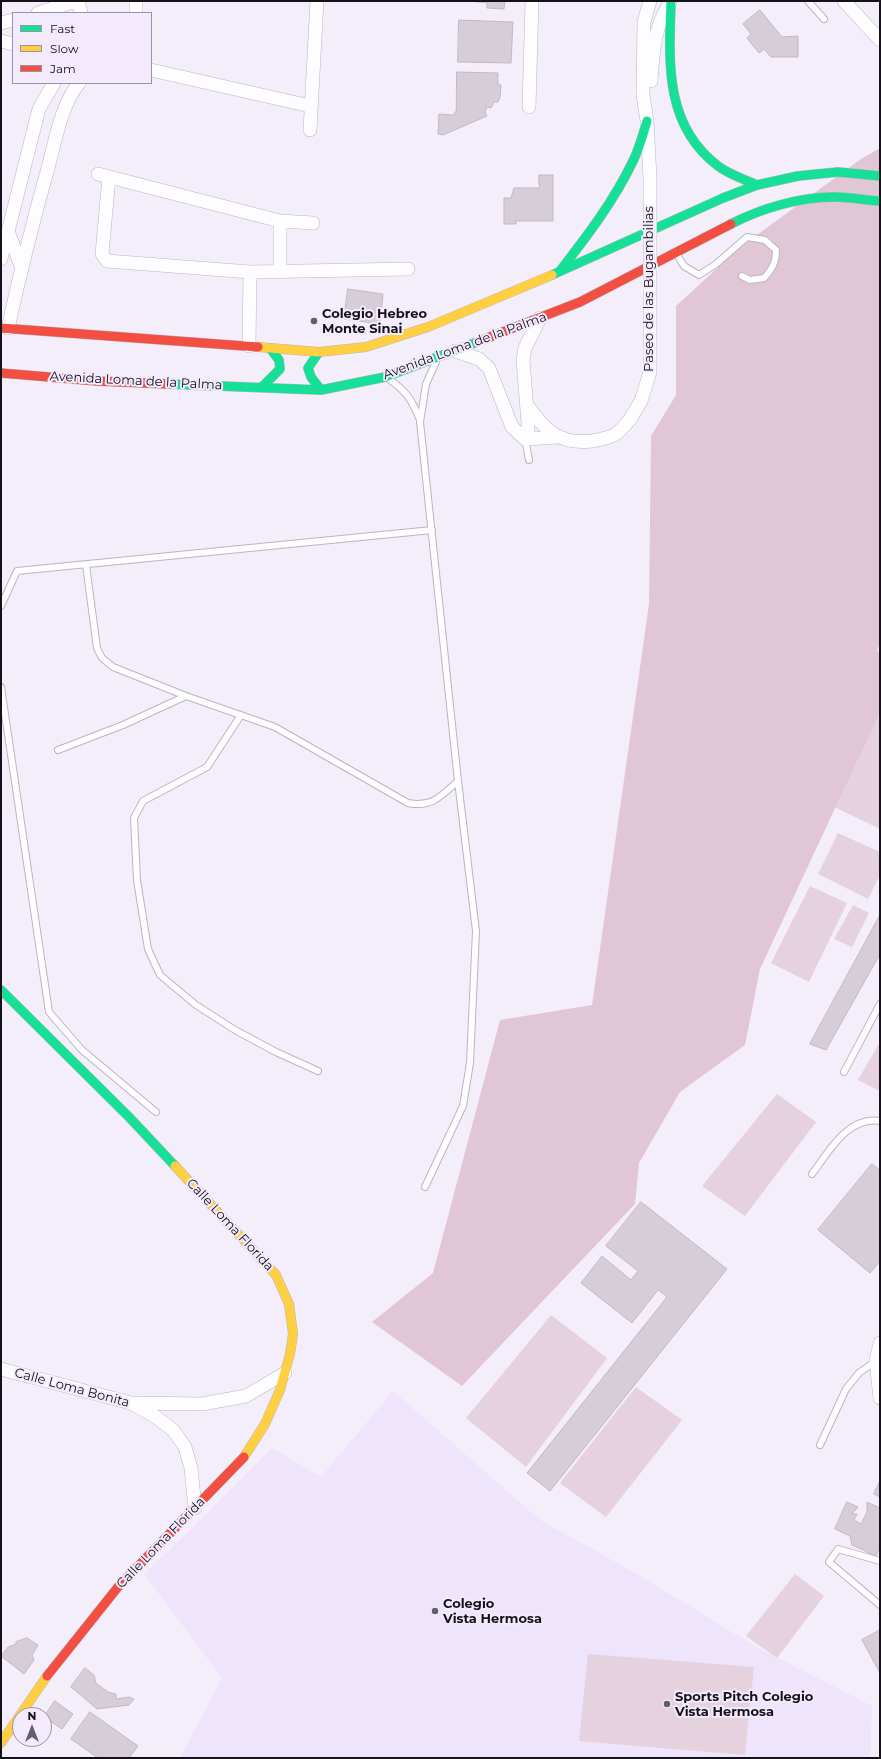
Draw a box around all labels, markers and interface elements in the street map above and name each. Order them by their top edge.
legend [12,12,152,84]
text: Fast [50,21,75,36]
text: Slow [50,41,79,56]
text: Jam [50,61,76,76]
street label: Paseo de las Bugambilias [641,206,657,372]
place label: Colegio Hebreo Monte Sinai [322,306,427,337]
street label: Avenida Loma de la Palma [381,309,549,383]
marker: Colegio Hebreo Monte Sinai [309,316,319,326]
street label: Avenida Loma de la Palma [49,369,223,393]
street label: Calle Loma Florida [183,1176,277,1274]
street label: Calle Loma Bonita [13,1365,131,1411]
street label: Calle Loma Florida [114,1494,208,1592]
place label: Colegio Vista Hermosa [443,1596,542,1627]
marker: Colegio Vista Hermosa [430,1606,440,1616]
place label: Sports Pitch Colegio Vista Hermosa [675,1689,813,1720]
marker: Sports Pitch Colegio Vista Hermosa [662,1699,672,1709]
north arrow [12,1707,52,1747]
text: N [28,1709,36,1723]

